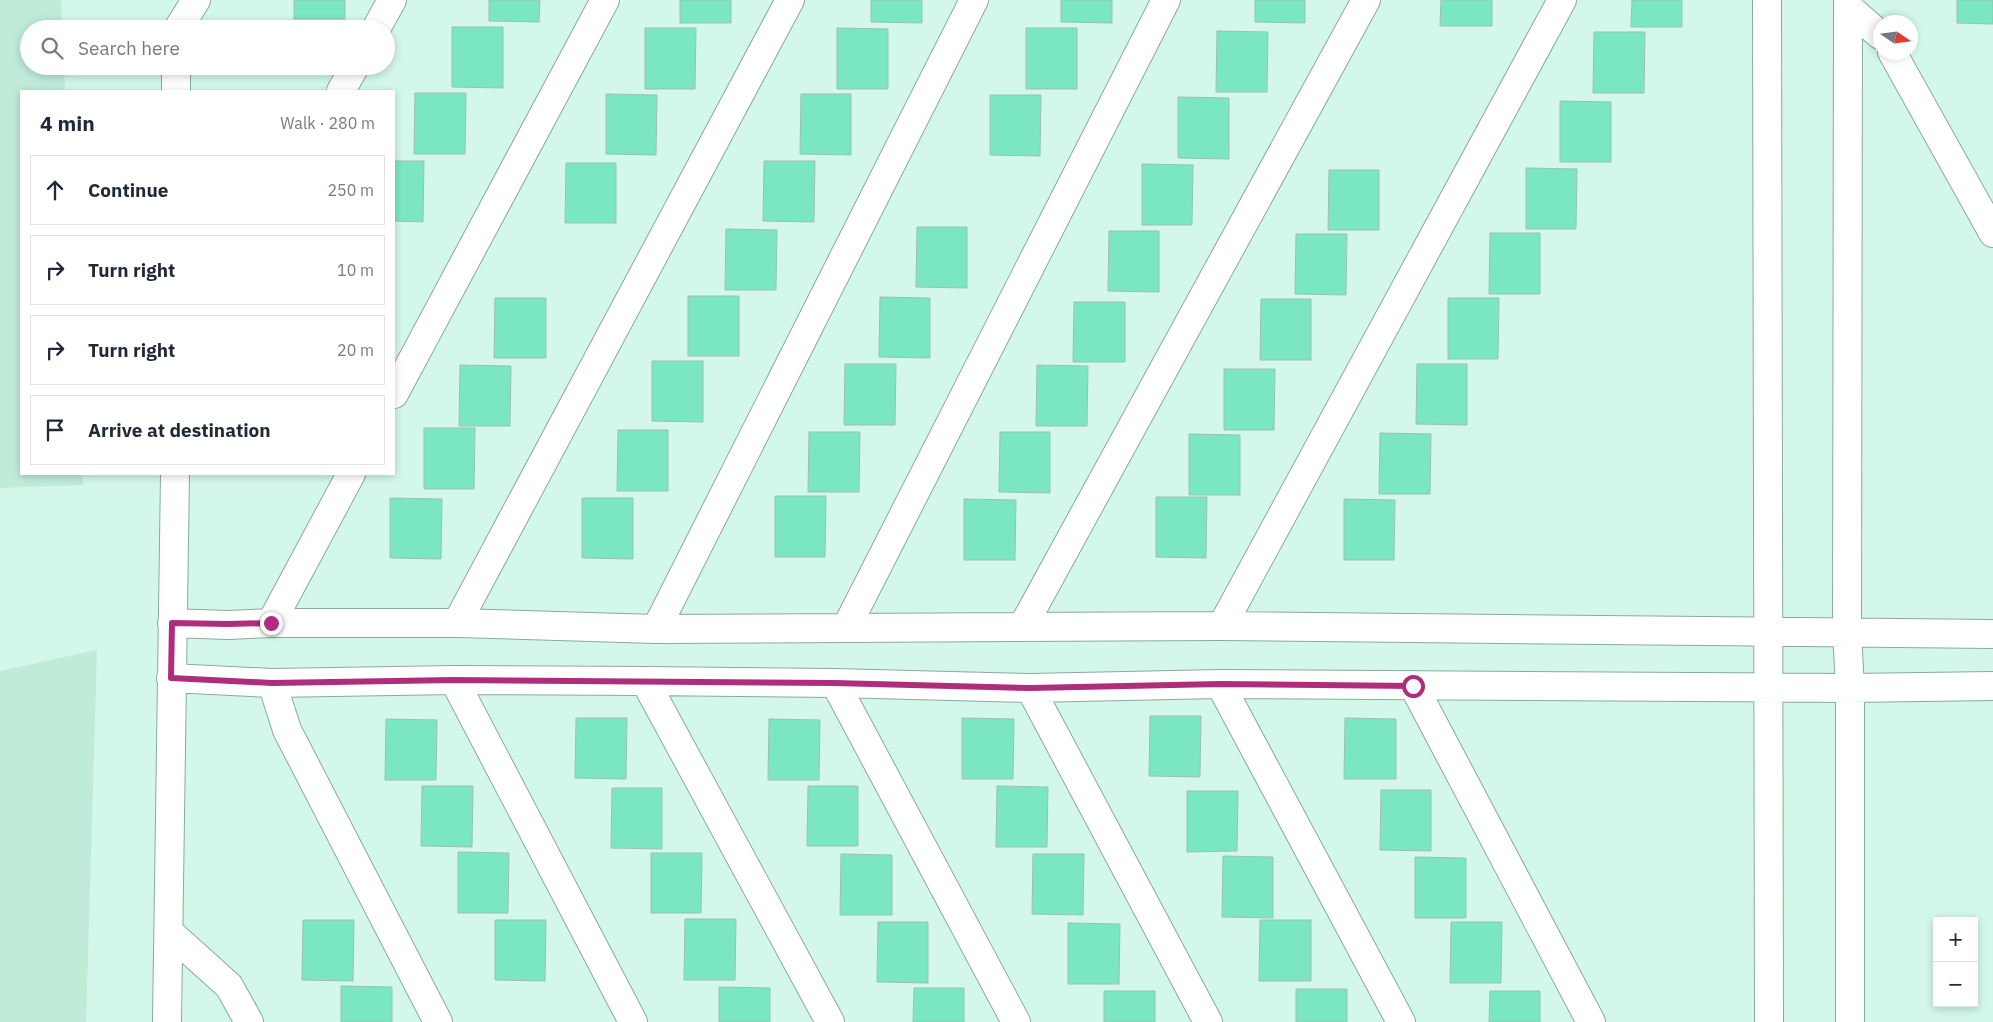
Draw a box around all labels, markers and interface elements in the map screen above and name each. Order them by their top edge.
north arrow [1873,15,1918,60]
search box [20,20,395,75]
icon: search [38,34,66,62]
text: Search here [78,36,180,60]
text: 4 min [40,109,95,137]
text: Walk · 280 m [280,113,375,133]
icon: ahead [41,176,69,204]
text: Continue [88,178,168,202]
text: 250 m [327,180,374,200]
icon: right [41,256,69,284]
text: Turn right [88,258,175,282]
text: 10 m [337,260,374,280]
icon: right [41,336,69,364]
text: Turn right [88,338,175,362]
text: 20 m [337,340,374,360]
icon: arrive [41,416,69,444]
text: Arrive at destination [88,418,271,442]
route end [260,612,283,635]
route start [1402,675,1425,698]
map controls [1933,917,1978,1007]
button: + [1933,917,1978,962]
button: − [1933,962,1978,1007]

